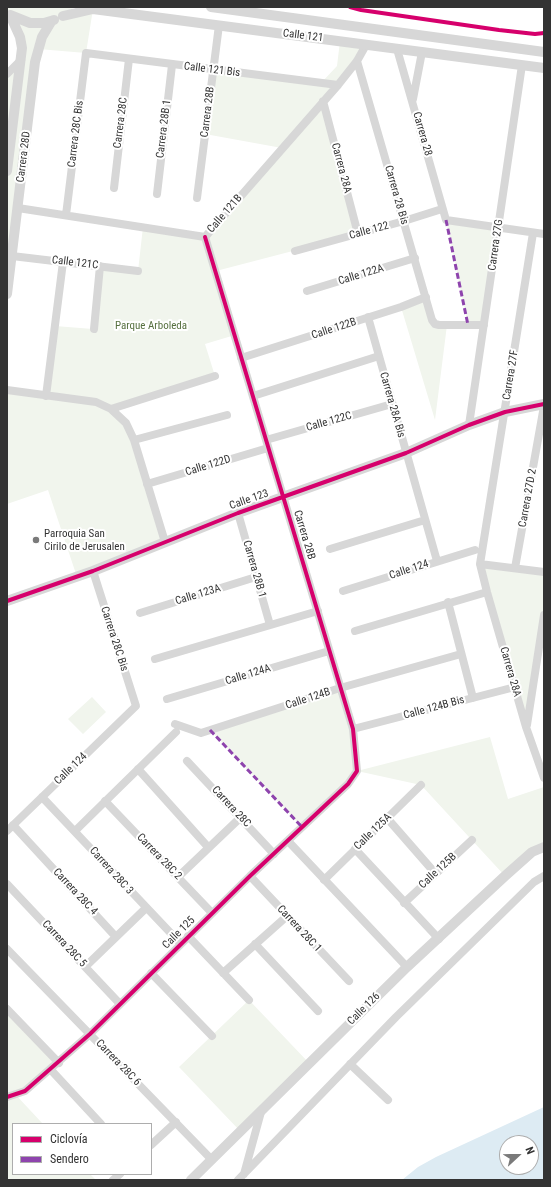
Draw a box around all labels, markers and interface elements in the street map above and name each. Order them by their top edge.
street label: Calle 121 [282,27,324,45]
street label: Calle 121 Bis [183,60,241,80]
street label: Carrera 28B [198,86,218,138]
street label: Carrera 28C [111,97,131,149]
street label: Carrera 28B 1 [154,99,174,159]
street label: Carrera 28C Bis [65,100,87,168]
street label: Carrera 28 [409,111,435,157]
street label: Carrera 28D [14,131,34,183]
street label: Carrera 28A [328,141,354,195]
street label: Carrera 28 Bis [381,164,411,226]
street label: Calle 121B [205,192,245,236]
street label: Calle 122 [348,219,390,243]
street label: Carrera 27G [486,219,506,271]
street label: Calle 121C [51,254,99,272]
street label: Calle 122A [337,262,385,288]
street label: Calle 122B [310,316,358,342]
park label: Parque Arboleda [115,319,187,333]
street label: Carrera 27F [501,349,521,401]
street label: Carrera 28A Bis [376,371,408,439]
street label: Calle 122C [305,409,353,435]
street label: Calle 122D [184,453,232,479]
street label: Carrera 27D 2 [516,468,540,528]
street label: Calle 123 [228,487,270,513]
street label: Carrera 28B [290,509,318,561]
place label: Parroquia San Cirilo de Jerusalen [44,527,125,553]
marker: Parroquia San Cirilo de Jerusalen [31,535,41,545]
street label: Carrera 28B 1 [240,539,268,599]
street label: Calle 124 [388,557,430,583]
street label: Calle 123A [174,582,222,608]
street label: Carrera 28C Bis [97,605,131,673]
street label: Carrera 28A [497,645,523,699]
street label: Calle 124A [224,662,272,688]
street label: Calle 124B [284,686,332,712]
street label: Calle 124B Bis [402,694,466,722]
street label: Calle 124 [52,750,90,788]
street label: Carrera 28C [209,784,253,830]
street label: Calle 125A [352,811,394,853]
street label: Carrera 28C 2 [134,831,184,883]
street label: Carrera 28C 3 [86,845,136,897]
street label: Calle 125B [416,850,460,892]
street label: Carrera 28C 4 [50,866,100,918]
street label: Carrera 28C 1 [274,903,324,955]
street label: Calle 125 [160,914,198,952]
street label: Carrera 28C 5 [39,918,89,970]
street label: Calle 126 [345,990,383,1028]
street label: Carrera 28C 6 [93,1037,143,1089]
legend [12,1123,152,1175]
text: Ciclovía [50,1132,88,1146]
north arrow [499,1135,539,1175]
text: N [522,1145,537,1156]
text: Sendero [50,1152,89,1166]

